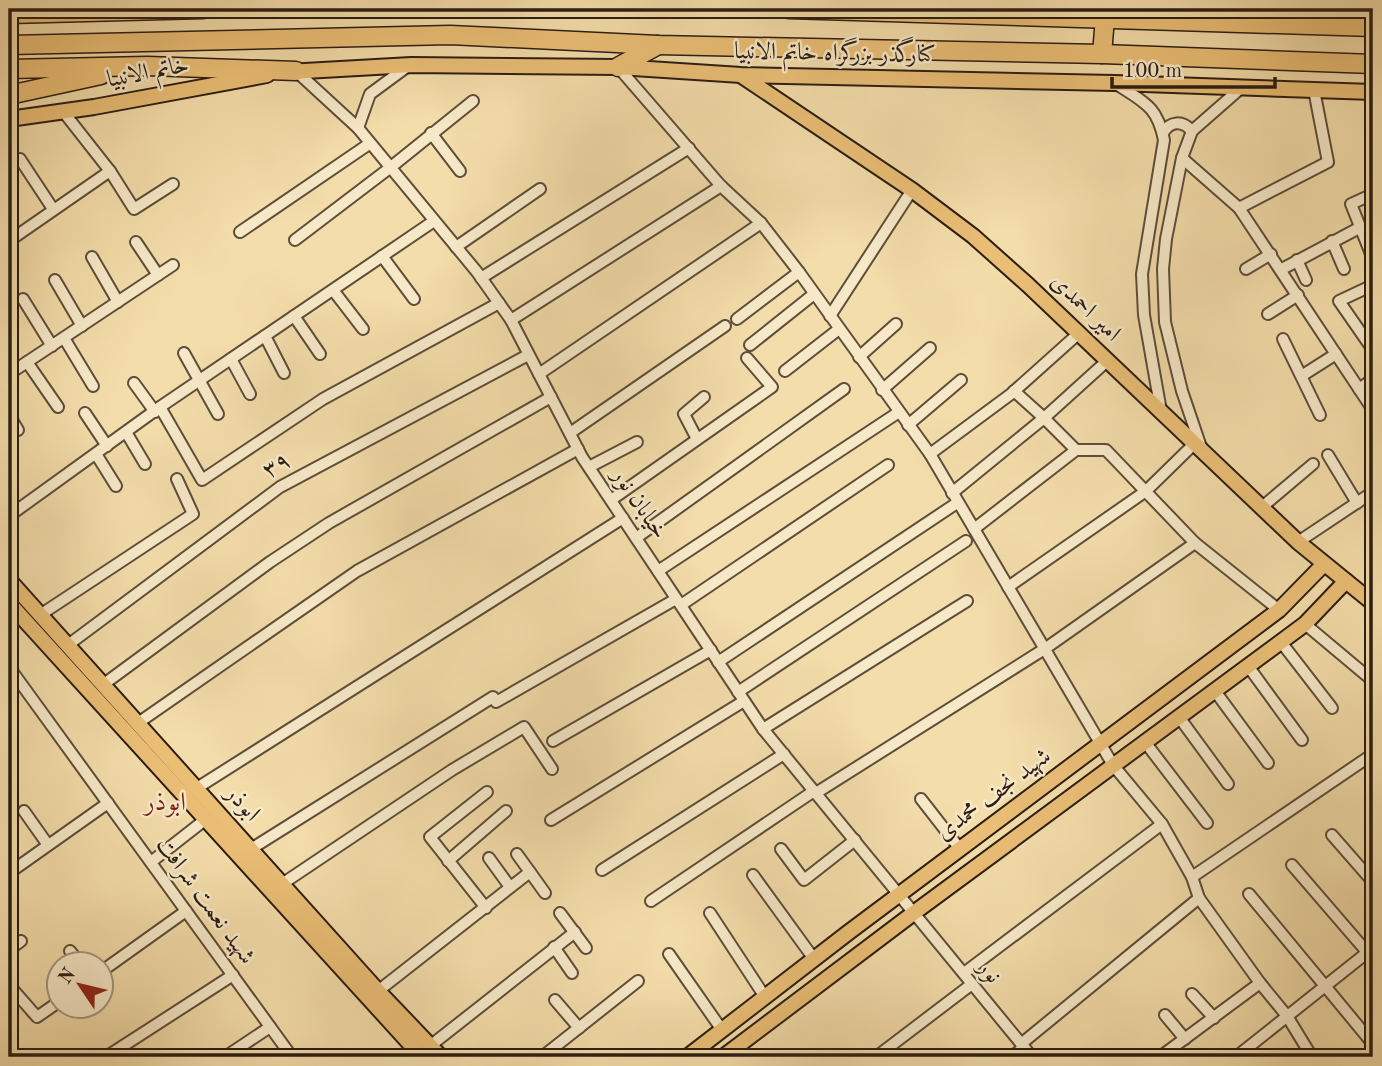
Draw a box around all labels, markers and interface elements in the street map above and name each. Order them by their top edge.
street label: کنارگذر بزرگراه خاتم الانبیا [734,33,936,75]
scale bar [1112,46,1275,90]
street label: خاتم الانبیا [105,53,192,100]
text: 100 m [1123,61,1182,82]
street label: امیر احمدی [1045,269,1125,347]
street label: ۳۹ [259,448,295,484]
street label: خیابان نور [605,462,671,544]
street label: شهید نجف محمدی [932,744,1056,846]
street label: ابوذر [218,780,264,827]
district label: ابوذر [141,790,186,818]
street label: شهید نعمت شرافت [149,833,259,970]
north arrow [46,950,116,1020]
street label: نور [971,954,1005,989]
text: N [56,965,80,988]

